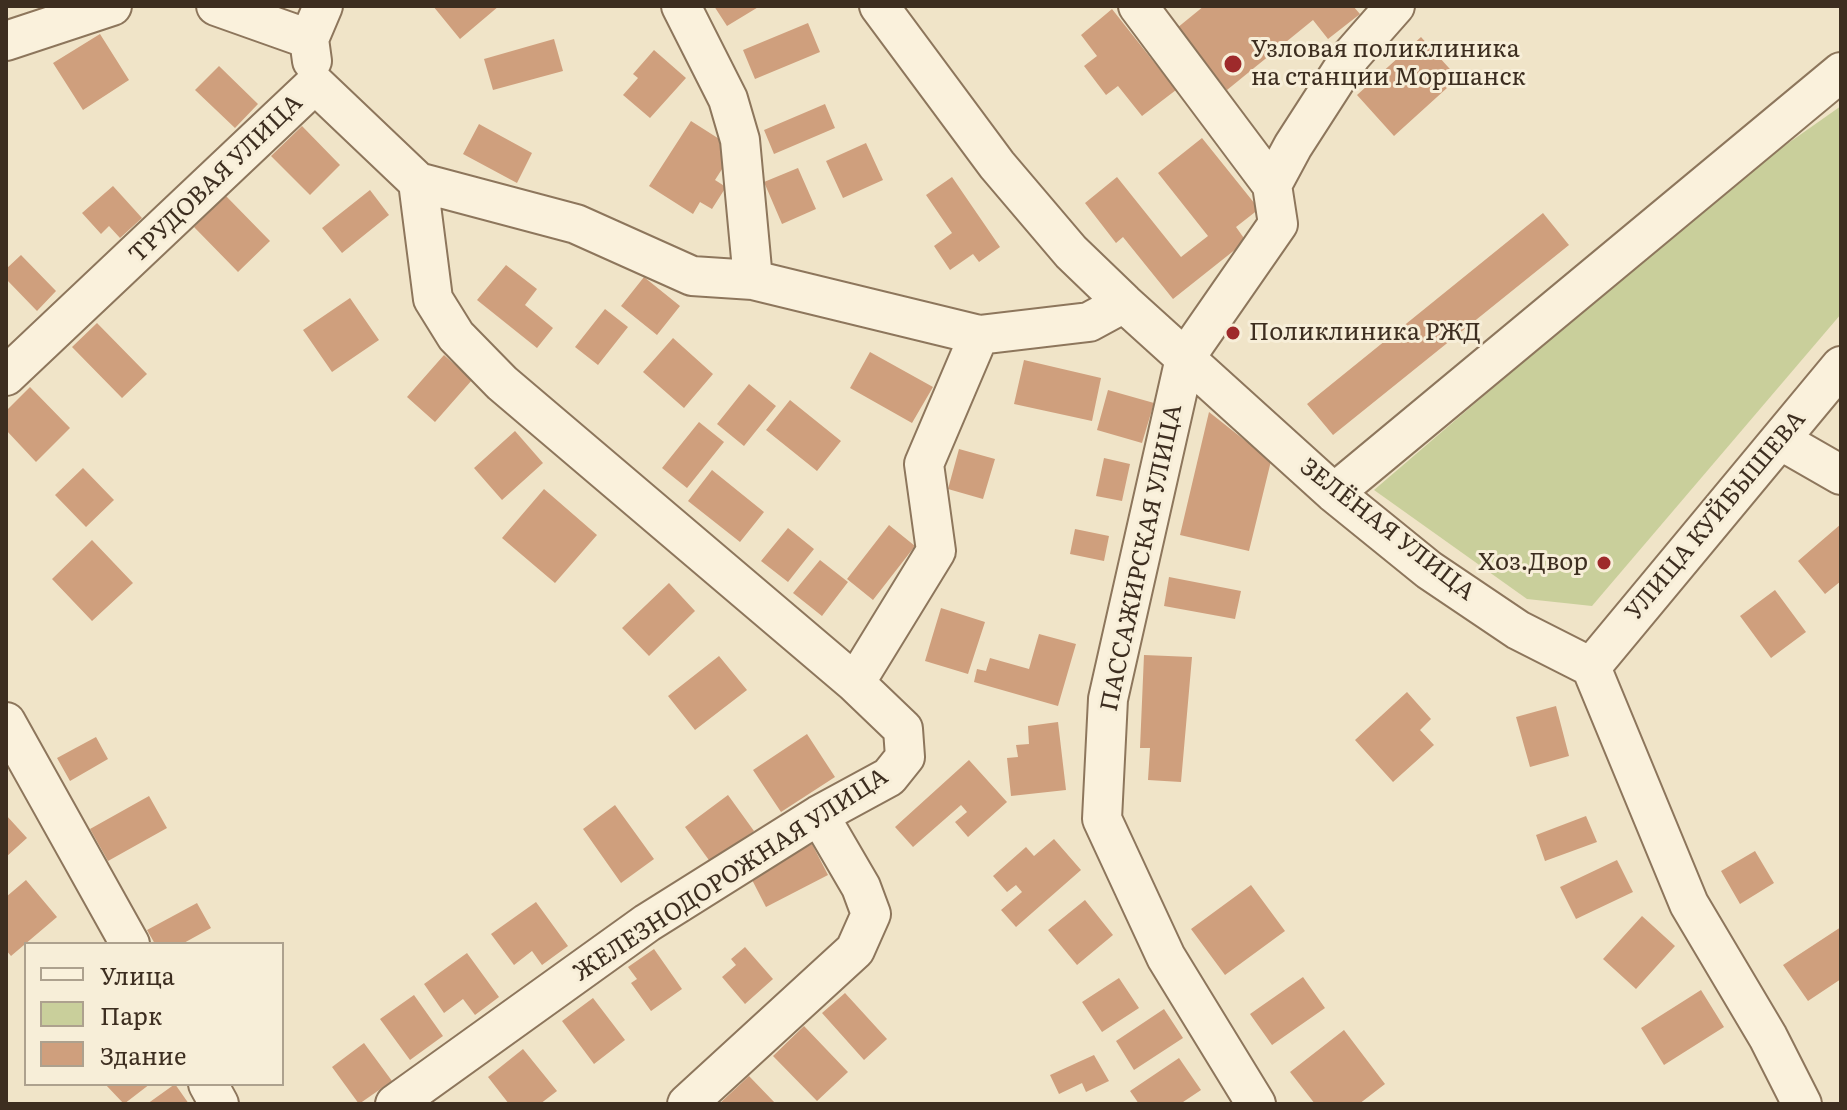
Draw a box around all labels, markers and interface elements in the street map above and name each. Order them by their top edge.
place label: Узловая поликлиника на станции Моршанск [1251,36,1526,92]
marker: Узловая поликлиника на станции Моршанск [1222,53,1244,75]
street label: ТРУДОВАЯ УЛИЦА [123,89,309,269]
place label: Поликлиника РЖД [1249,319,1481,347]
marker: Поликлиника РЖД [1224,324,1242,342]
street label: ПАССАЖИРСКАЯ УЛИЦА [1095,402,1189,714]
street label: УЛИЦА КУЙБЫШЕВА [1620,405,1812,627]
street label: ЗЕЛЁНАЯ УЛИЦА [1294,453,1480,607]
place label: Хоз.Двор [1478,549,1588,577]
marker: Хоз.Двор [1595,554,1613,572]
street label: ЖЕЛЕЗНОДОРОЖНАЯ УЛИЦА [568,762,894,988]
legend [24,942,284,1086]
text: Улица [100,957,175,992]
text: Парк [100,997,162,1032]
text: Здание [100,1037,186,1072]

